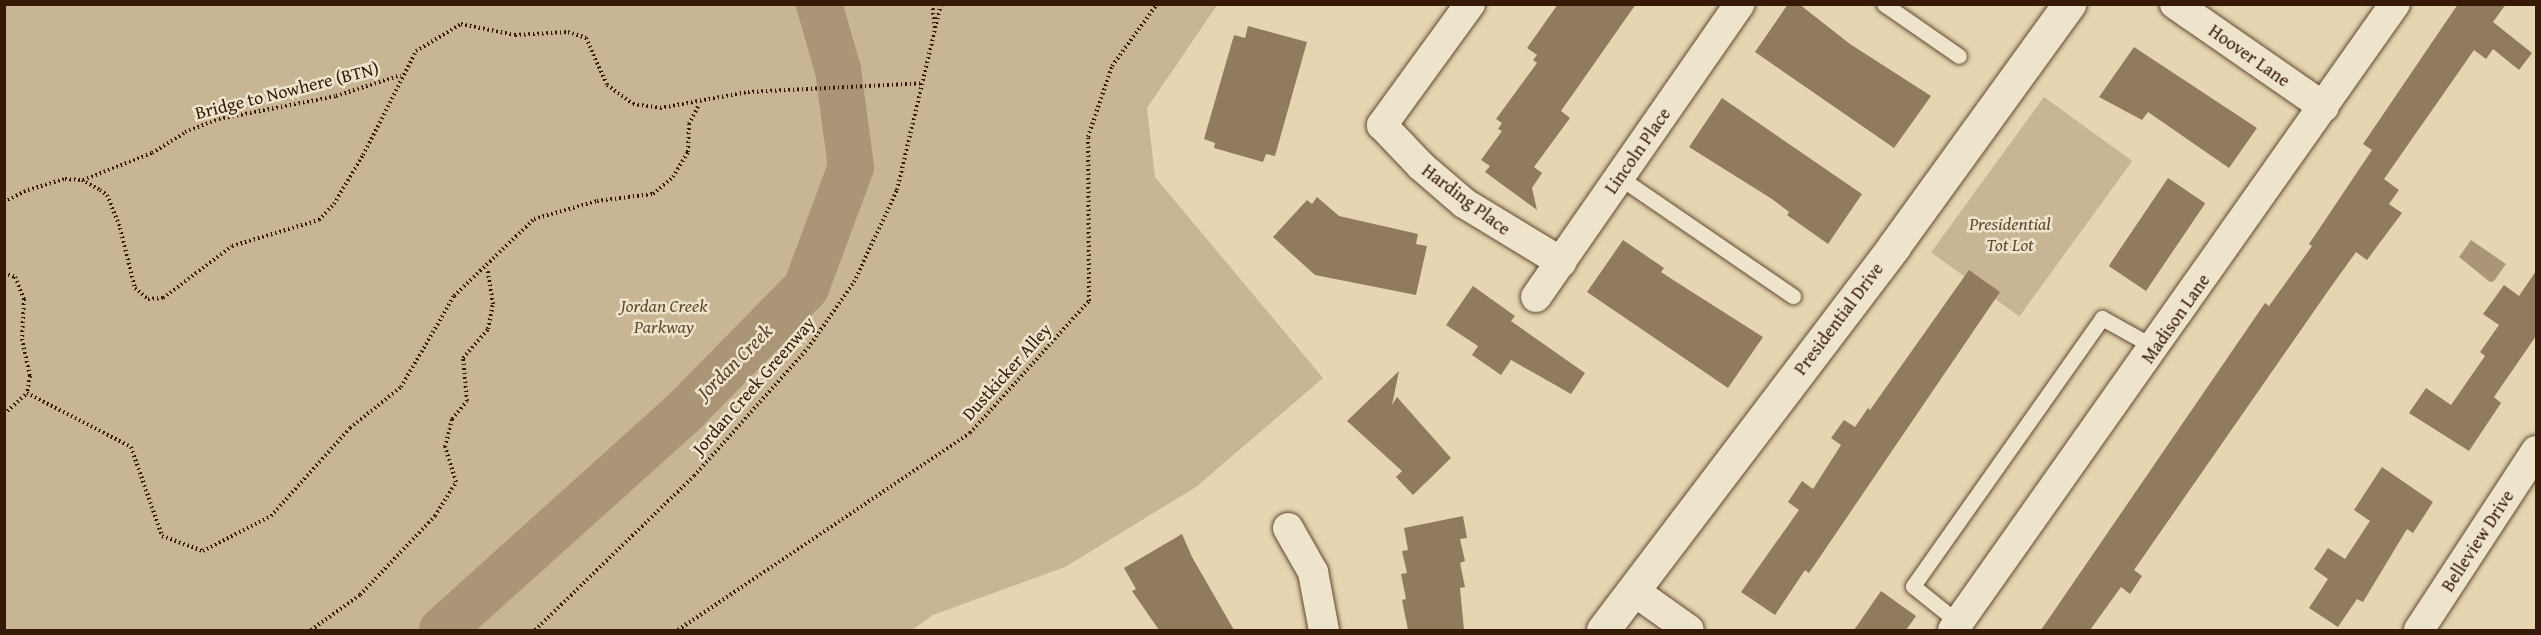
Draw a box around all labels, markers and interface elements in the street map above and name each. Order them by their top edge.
street label: Hoover Lane [2204,20,2294,92]
street label: Bridge to Nowhere (BTN) [193,58,381,124]
street label: Lincoln Place [1601,104,1675,198]
street label: Harding Place [1418,160,1514,240]
park label: Presidential Tot Lot [1969,214,2051,256]
street label: Presidential Drive [1790,259,1888,379]
street label: Madison Lane [2137,270,2215,368]
park label: Jordan Creek Parkway [621,296,707,338]
street label: Jordan Creek Greenway [688,313,820,459]
water label: Jordan Creek [691,318,777,404]
street label: Dustkicker Alley [958,319,1056,425]
street label: Belleview Drive [2437,486,2519,596]

